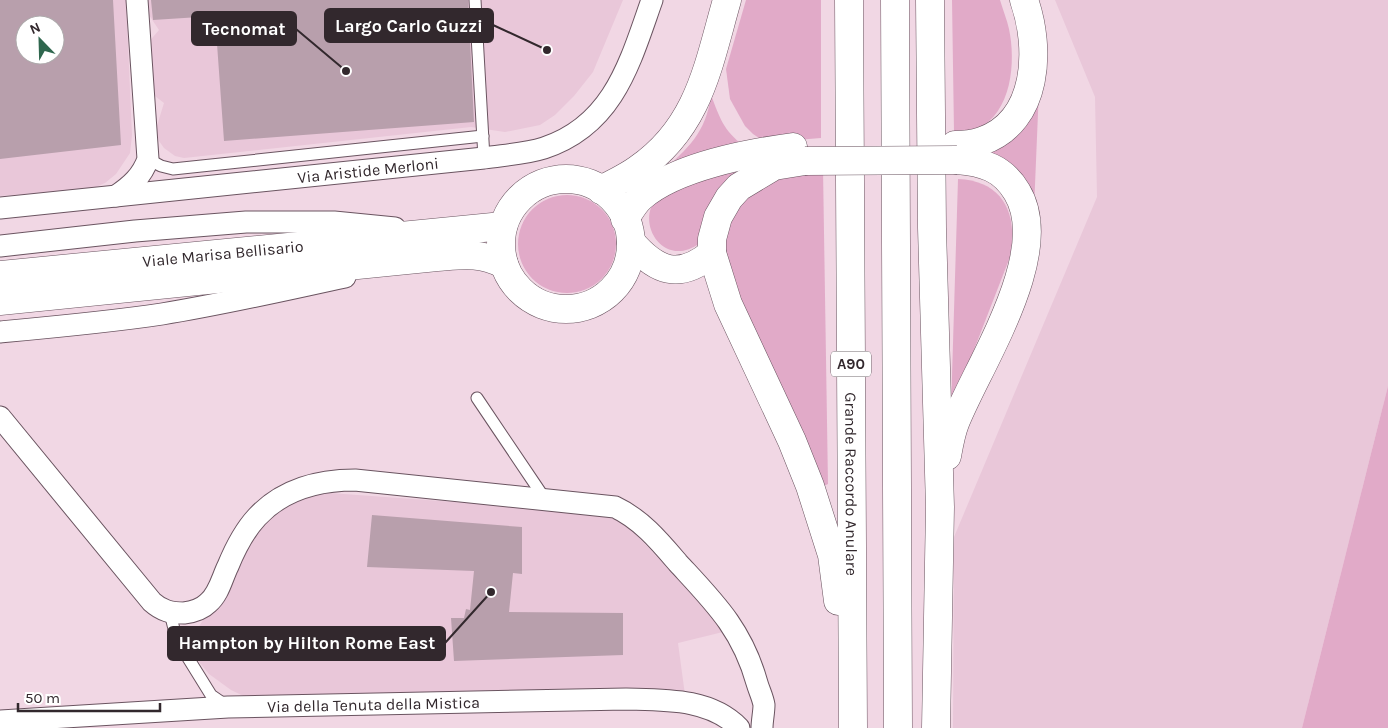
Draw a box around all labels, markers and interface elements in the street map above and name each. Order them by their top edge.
callout: Largo Carlo Guzzi [325,9,493,42]
callout: Tecnomat [192,12,296,45]
north arrow [15,15,65,65]
text: Largo Carlo Guzzi [335,15,483,37]
text: Tecnomat [202,18,286,40]
text: N [27,19,43,38]
street label: Via Aristide Merloni [296,154,440,187]
street label: Viale Marisa Bellisario [142,236,304,271]
road number: A90 [831,352,871,376]
street label: Grande Raccordo Anulare [841,392,861,576]
callout: Hampton by Hilton Rome East [168,627,445,660]
text: Hampton by Hilton Rome East [179,632,435,654]
scale bar [18,680,160,712]
text: 50 m [25,689,60,707]
street label: Via della Tenuta della Mistica [267,693,480,716]

